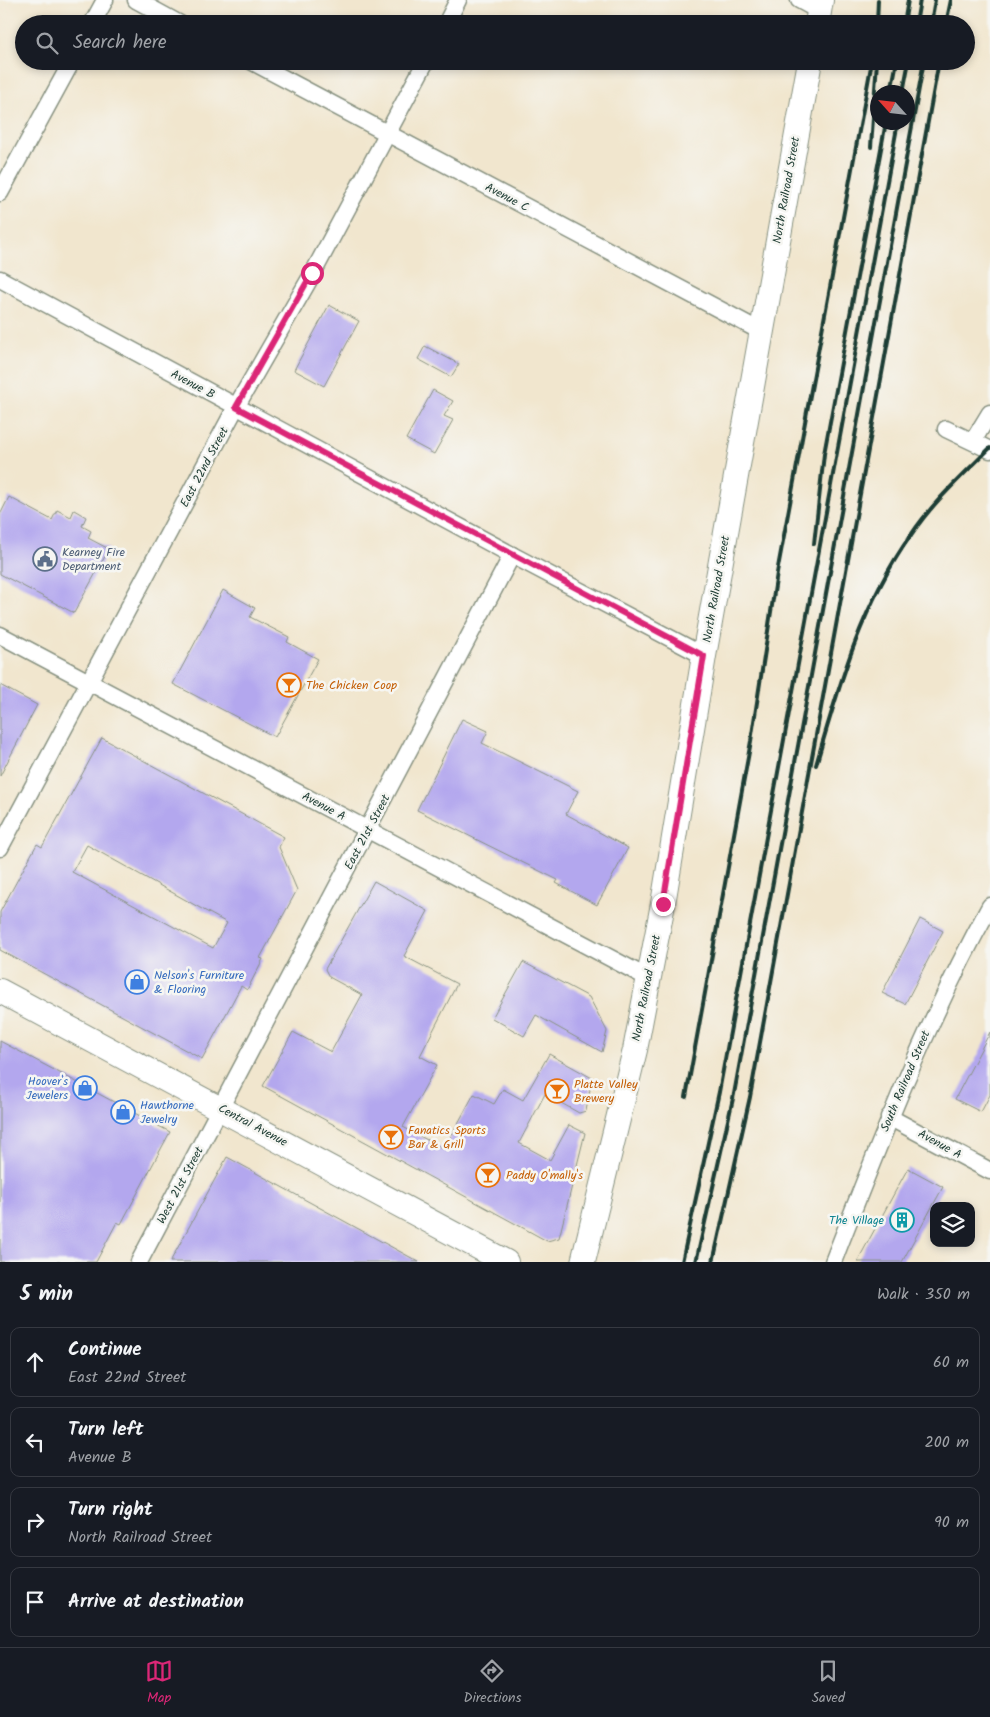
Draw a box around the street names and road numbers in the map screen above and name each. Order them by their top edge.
street label: North Railroad Street [768,135,805,245]
street label: Avenue C [481,178,532,217]
street label: Avenue B [167,365,218,404]
street label: East 22nd Street [175,423,234,511]
street label: North Railroad Street [698,534,735,644]
street label: Avenue A [298,787,349,826]
street label: East 21st Street [340,791,395,873]
street label: North Railroad Street [627,933,666,1043]
street label: South Railroad Street [876,1027,935,1135]
street label: Central Avenue [215,1099,291,1152]
street label: Avenue A [914,1125,965,1164]
street label: West 21st Street [152,1143,209,1227]

